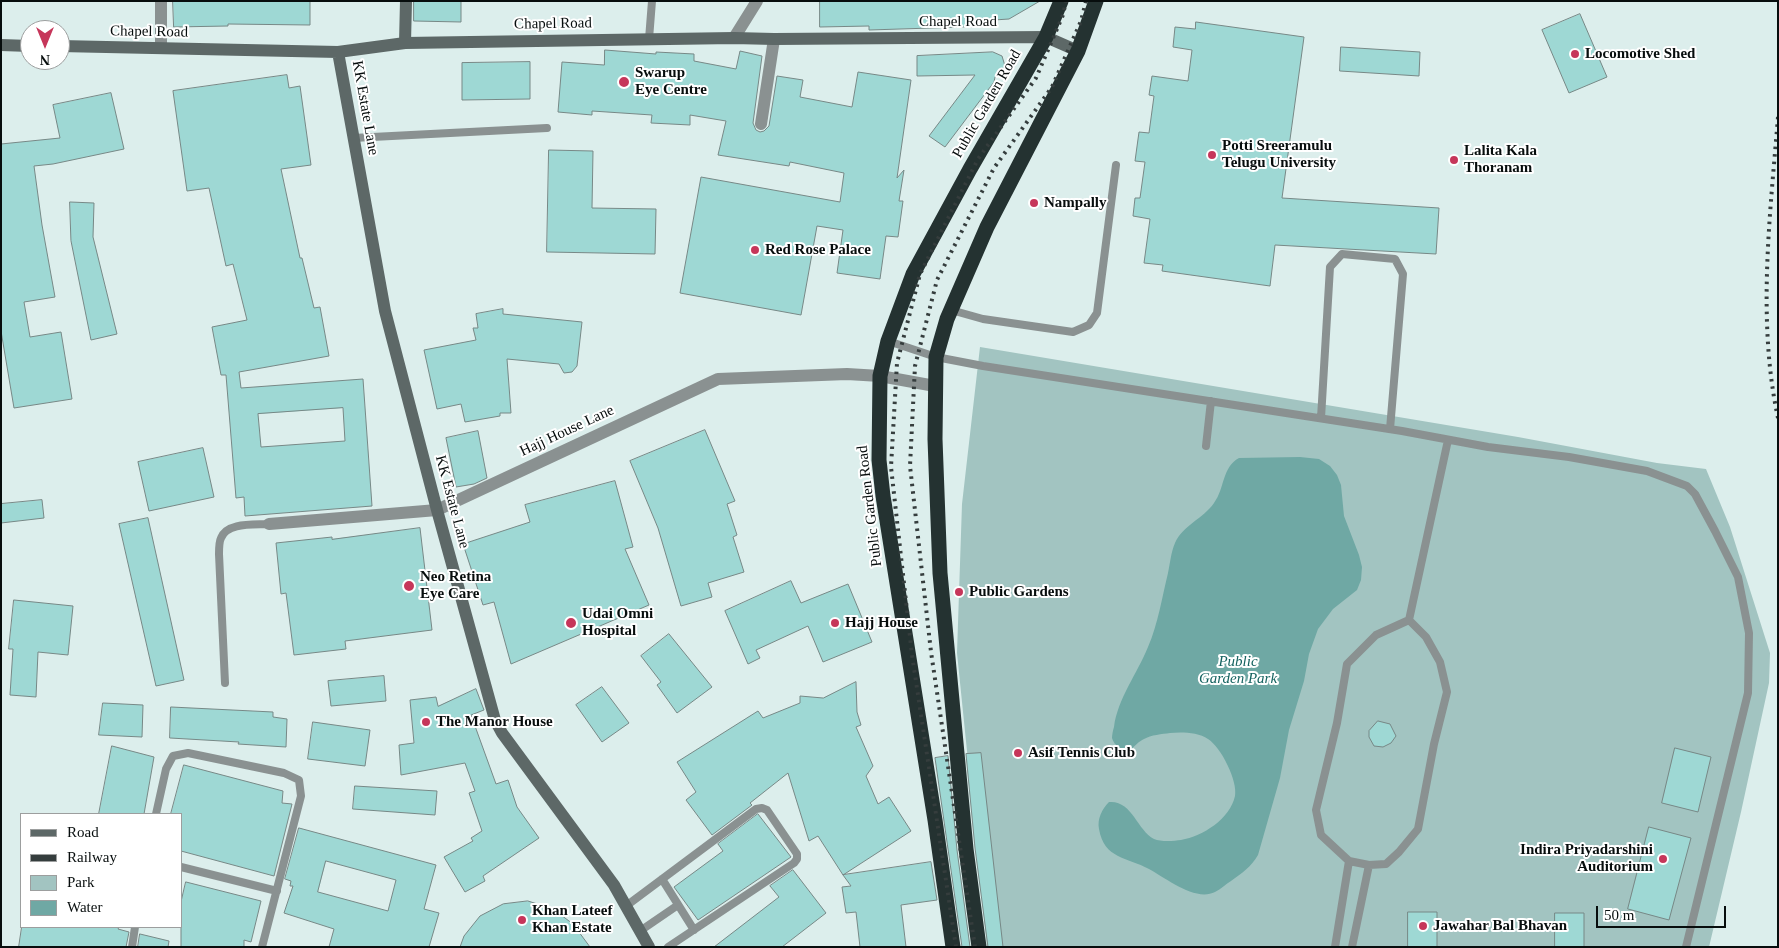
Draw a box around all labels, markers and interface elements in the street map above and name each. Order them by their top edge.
street label: Chapel Road [919,13,997,31]
street label: Chapel Road [514,14,592,34]
north arrow [20,20,70,70]
street label: Chapel Road [110,22,188,42]
place label: Locomotive Shed [1585,45,1695,63]
street label: Public Garden Road [949,47,1025,161]
marker: Locomotive Shed [1569,48,1581,60]
text: N [40,52,50,67]
street label: KK Estate Lane [348,59,382,157]
place label: Swarup Eye Centre [635,64,707,99]
marker: Swarup Eye Centre [617,75,631,89]
place label: Potti Sreeramulu Telugu University [1222,137,1336,172]
place label: Lalita Kala Thoranam [1464,142,1537,177]
marker: Potti Sreeramulu Telugu University [1206,149,1218,161]
marker: Lalita Kala Thoranam [1448,154,1460,166]
place label: Nampally [1044,194,1107,212]
marker: Nampally [1028,197,1040,209]
place label: Red Rose Palace [765,241,871,259]
marker: Red Rose Palace [749,244,761,256]
street label: Hajj House Lane [517,401,617,461]
street label: Public Garden Road [854,445,886,567]
street label: KK Estate Lane [431,453,473,551]
place label: Neo Retina Eye Care [420,568,491,603]
marker: Neo Retina Eye Care [402,579,416,593]
place label: Public Gardens [969,583,1069,601]
marker: Public Gardens [953,586,965,598]
place label: Udai Omni Hospital [582,605,653,640]
place label: Hajj House [845,614,918,632]
marker: Udai Omni Hospital [564,616,578,630]
marker: Hajj House [829,617,841,629]
park label: Public Garden Park [1199,653,1277,688]
place label: The Manor House [436,713,553,731]
marker: The Manor House [420,716,432,728]
place label: Asif Tennis Club [1028,744,1135,762]
marker: Asif Tennis Club [1012,747,1024,759]
legend [20,813,182,928]
text: Road [67,824,99,840]
place label: Indira Priyadarshini Auditorium [1520,841,1653,876]
text: Railway [67,849,117,865]
marker: Indira Priyadarshini Auditorium [1657,853,1669,865]
text: Park [67,874,95,890]
scale bar [1599,896,1729,928]
text: Water [67,899,102,915]
place label: Khan Lateef Khan Estate [532,902,612,937]
text: 50 m [1604,907,1634,923]
marker: Khan Lateef Khan Estate [516,914,528,926]
place label: Jawahar Bal Bhavan [1433,917,1567,935]
marker: Jawahar Bal Bhavan [1417,920,1429,932]

